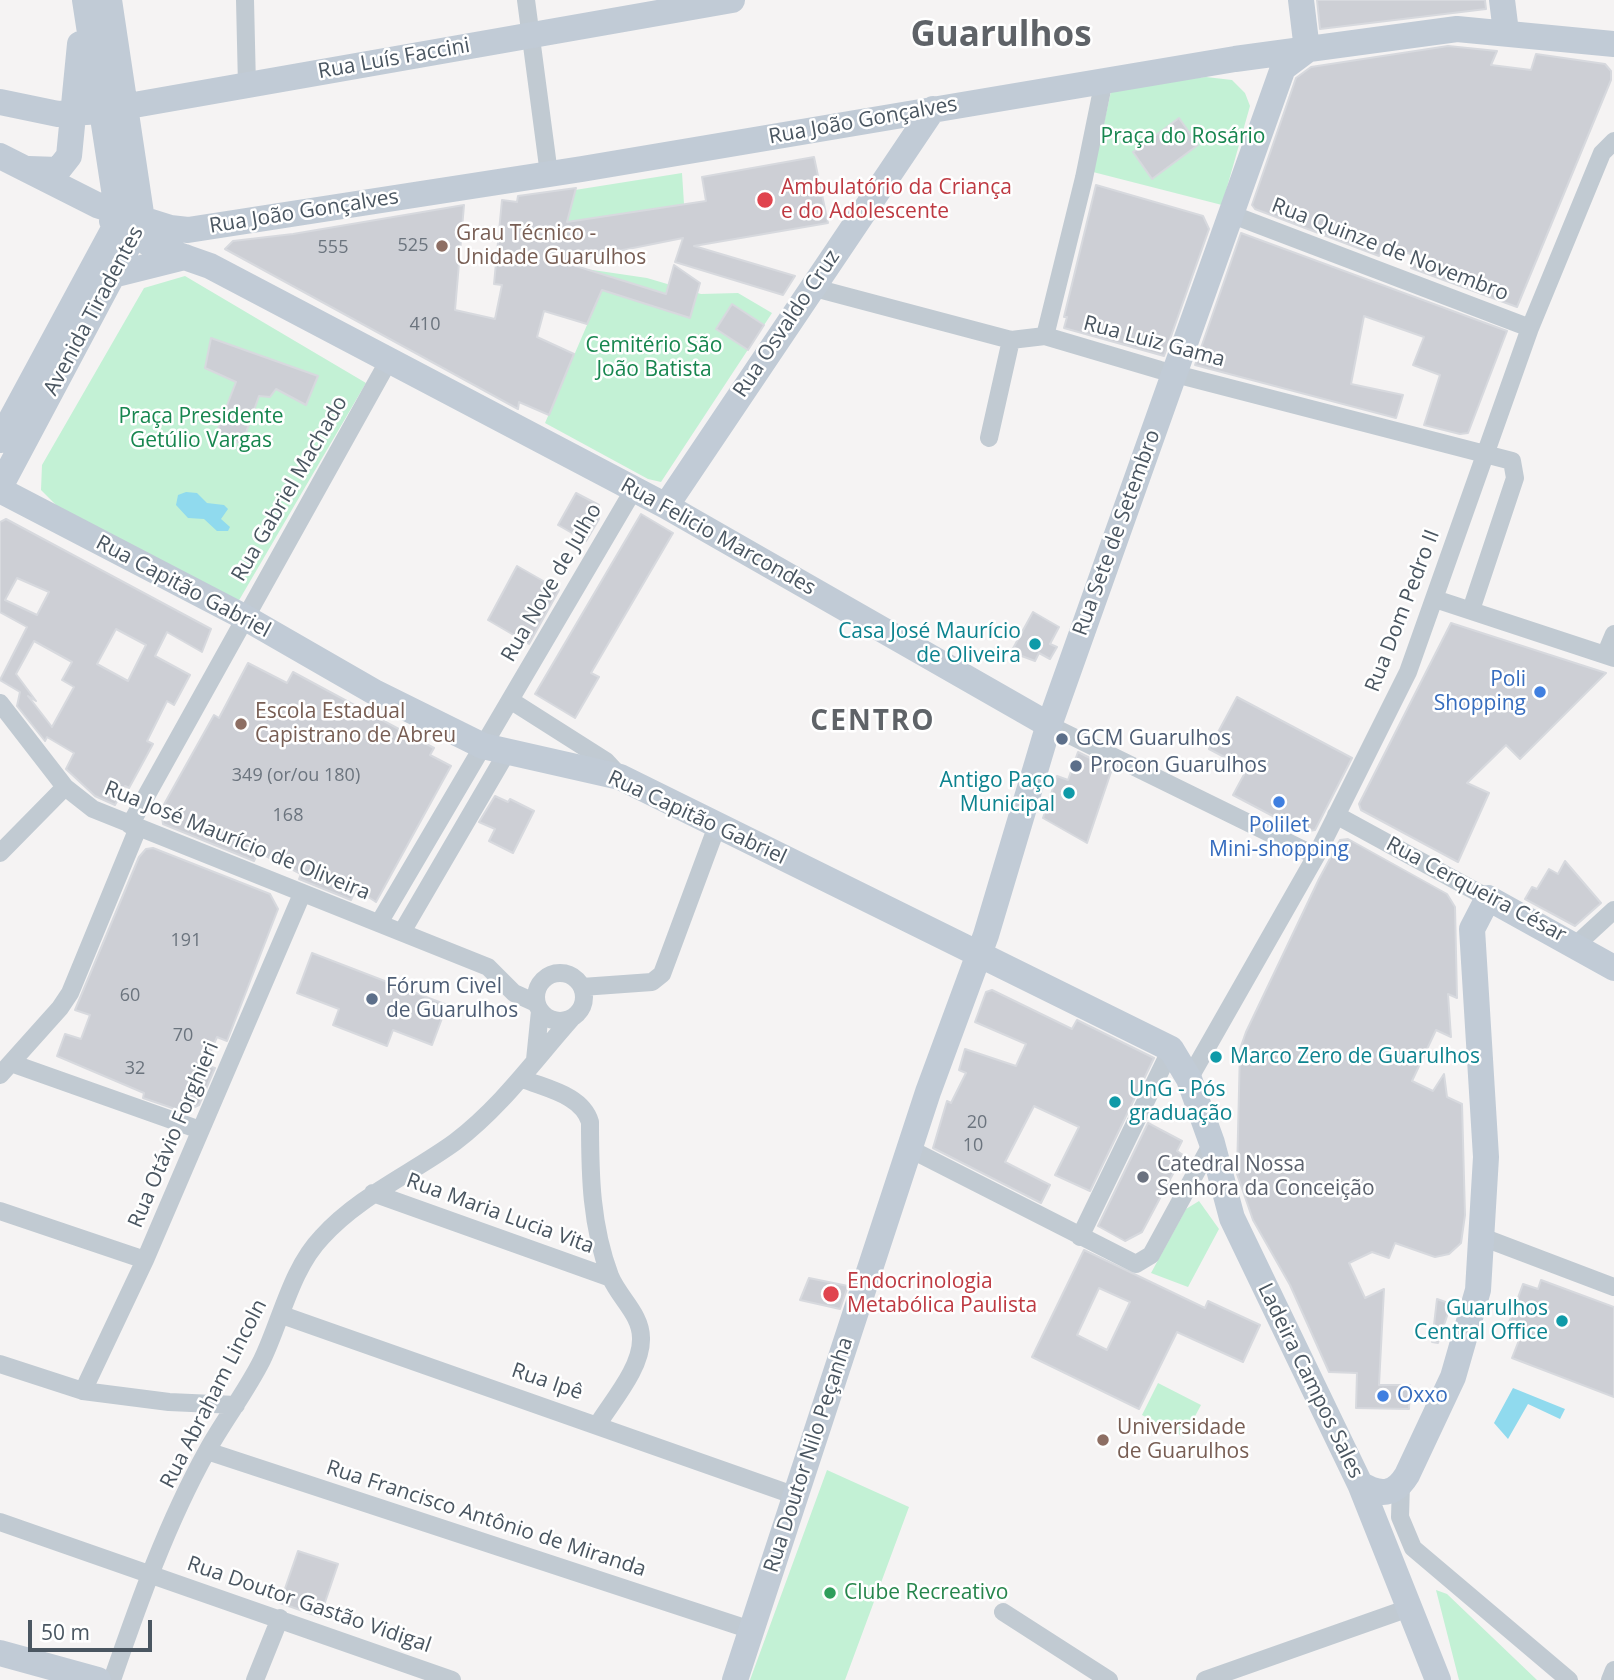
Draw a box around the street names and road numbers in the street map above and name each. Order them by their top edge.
street label: Rua Luís Faccini [316,33,472,85]
street label: Rua João Gonçalves [767,92,959,150]
street label: Rua João Gonçalves [208,185,400,239]
street label: Rua Quinze de Novembro [1268,193,1512,307]
street label: Avenida Tiradentes [39,222,149,400]
street label: Rua Osvaldo Cruz [728,246,846,402]
street label: Rua Luiz Gama [1080,311,1228,373]
street label: Rua Gabriel Machado [227,392,353,586]
street label: Rua Sete de Setembro [1068,427,1166,639]
street label: Rua Felicio Marcondes [616,473,820,601]
street label: Rua Nove de Julho [496,499,608,667]
street label: Rua Dom Pedro II [1361,526,1445,696]
street label: Rua Capitão Gabriel [91,530,275,644]
street label: Rua Capitão Gabriel [604,766,790,870]
street label: Rua José Maurício de Oliveira [101,776,373,906]
street label: Rua Cerqueira César [1382,832,1570,948]
street label: Rua Otávio Forghieri [123,1038,225,1232]
street label: Rua Maria Lucia Vita [403,1168,597,1260]
street label: Ladeira Campos Sales [1252,1279,1368,1483]
street label: Rua Abraham Lincoln [155,1295,273,1493]
street label: Rua Doutor Nilo Peçanha [759,1334,859,1576]
street label: Rua Ipê [508,1358,586,1406]
street label: Rua Francisco Antônio de Miranda [323,1455,649,1583]
street label: Rua Doutor Gastão Vidigal [184,1551,434,1659]

